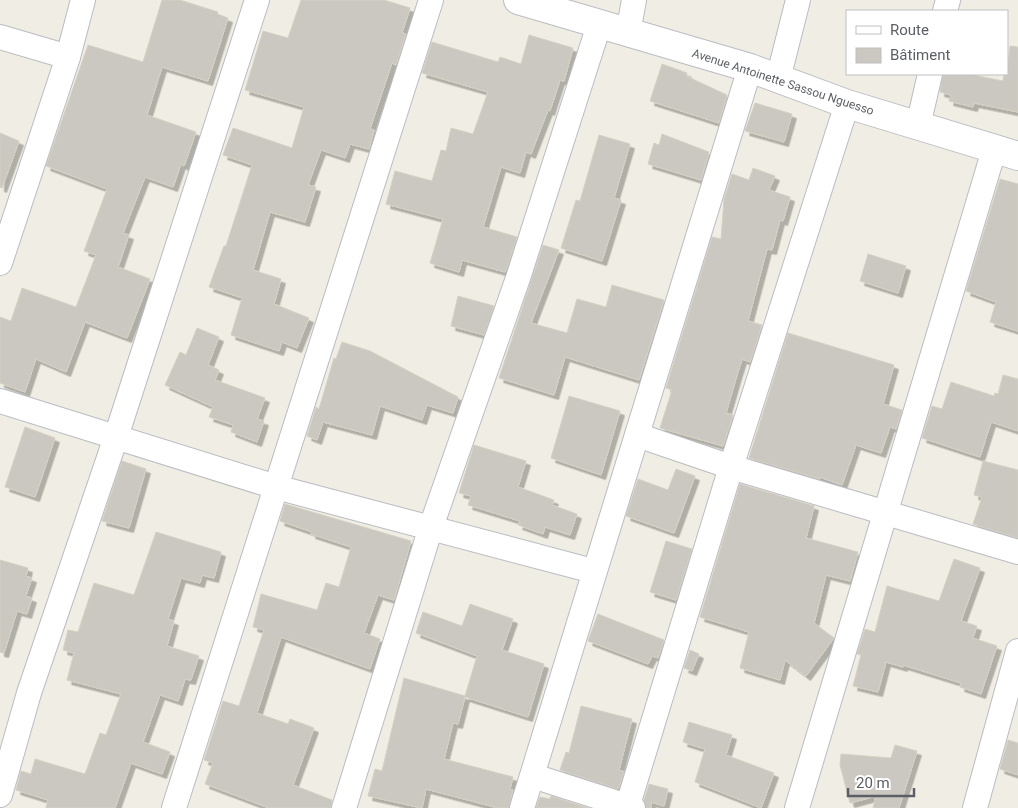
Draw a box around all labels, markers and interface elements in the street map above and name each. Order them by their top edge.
legend [846,10,1008,75]
text: Route [890,21,929,39]
street label: Avenue Antoinette Sassou Nguesso [690,46,876,118]
text: Bâtiment [890,46,950,64]
scale bar [848,766,914,798]
text: 20 m [856,774,890,792]

